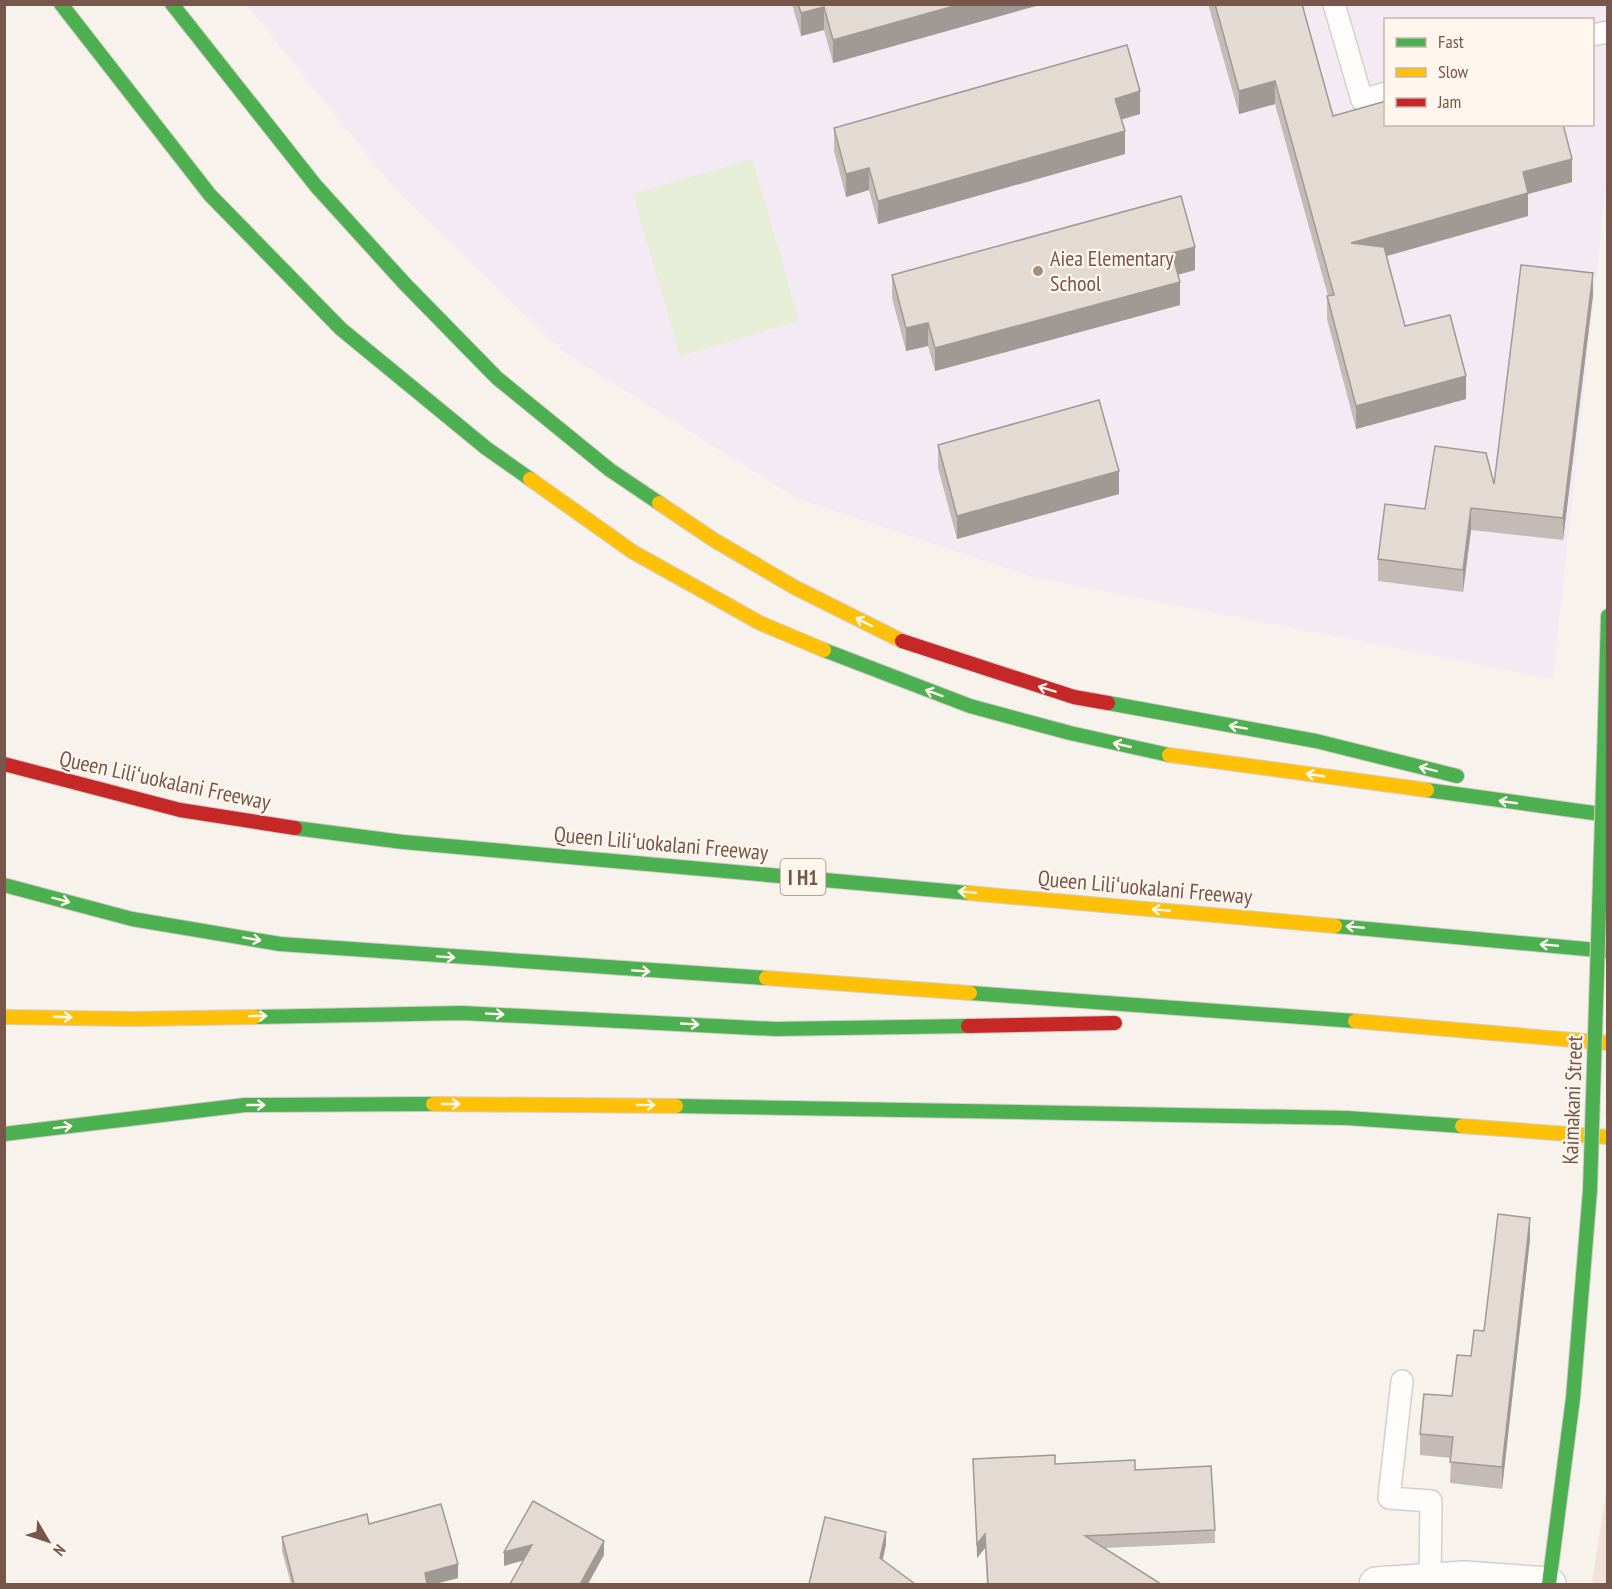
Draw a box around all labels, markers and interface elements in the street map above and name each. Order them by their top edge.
legend [1384,18,1594,126]
text: Fast [1438,30,1464,53]
text: Slow [1438,60,1469,83]
text: Jam [1437,90,1461,113]
place label: Aiea Elementary School [1050,244,1174,297]
marker: Aiea Elementary School [1031,264,1045,278]
one-way arrow [855,616,873,627]
one-way arrow [1038,683,1057,694]
one-way arrow [926,687,944,698]
one-way arrow [1228,721,1248,732]
one-way arrow [1113,738,1132,750]
street label: Queen Liliʻuokalani Freeway [57,744,274,816]
one-way arrow [1419,762,1438,774]
one-way arrow [1305,769,1325,780]
one-way arrow [1499,796,1518,807]
street label: Queen Liliʻuokalani Freeway [553,820,770,866]
road number: I H1 [780,859,826,895]
street label: Queen Liliʻuokalani Freeway [1037,864,1254,910]
one-way arrow [957,886,977,897]
one-way arrow [51,895,70,906]
one-way arrow [1151,904,1171,915]
one-way arrow [1346,921,1366,932]
one-way arrow [242,934,261,945]
one-way arrow [1540,939,1560,950]
one-way arrow [436,952,456,963]
one-way arrow [630,966,650,977]
one-way arrow [484,1009,504,1020]
one-way arrow [52,1011,72,1022]
one-way arrow [247,1011,267,1022]
one-way arrow [679,1019,699,1030]
street label: Kaimakani Street [1556,1035,1588,1165]
one-way arrow [441,1098,461,1109]
one-way arrow [246,1099,266,1111]
one-way arrow [636,1099,656,1111]
one-way arrow [52,1121,72,1132]
north arrow [18,1511,78,1571]
text: N [49,1541,70,1560]

